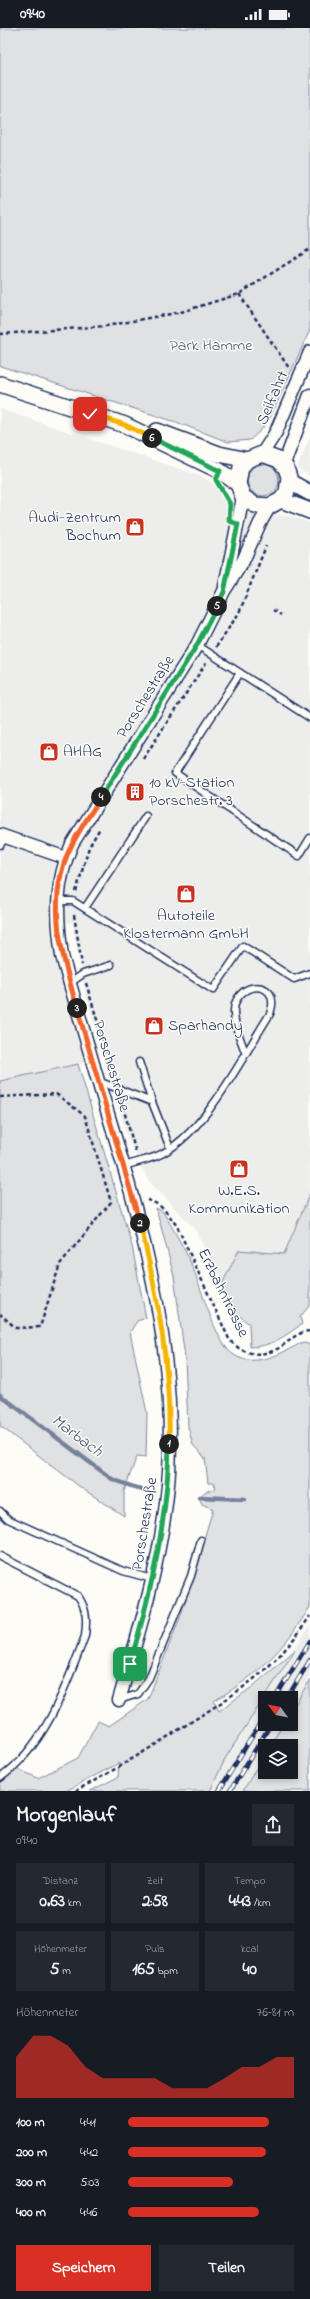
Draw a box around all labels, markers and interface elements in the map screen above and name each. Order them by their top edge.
text: 09:40 [20,3,45,25]
park label: Park Hamme [170,334,253,358]
street label: Seilfahrt [251,367,295,429]
pin [73,397,107,431]
icon: check [79,403,101,425]
pin: 6 [142,428,162,448]
text: 6 [150,430,154,446]
place label: Audi-Zentrum Bochum [28,506,121,548]
shop icon: Audi-Zentrum Bochum [124,516,146,538]
pin: 5 [207,596,227,616]
text: 5 [214,598,220,614]
street label: Porschestraße [111,650,182,743]
place label: AHAG [63,740,102,764]
shop icon: AHAG [38,741,60,763]
place label: 10 kV-Station Porschestr. 3 [149,771,234,813]
building icon: 10 kV-Station Porschestr. 3 [124,781,146,803]
pin: 4 [91,787,111,807]
text: 4 [99,789,103,805]
shop icon: Autoteile Klostermann GmbH [175,883,197,905]
place label: Autoteile Klostermann GmbH [123,904,249,946]
pin: 3 [67,998,87,1018]
text: 3 [75,1000,79,1016]
place label: Sparhandy [168,1014,243,1038]
shop icon: Sparhandy [143,1015,165,1037]
street label: Porschestraße [86,1017,136,1115]
shop icon: W.E.S. Kommunikation [228,1158,250,1180]
place label: W.E.S. Kommunikation [189,1179,290,1221]
pin: 2 [130,1213,150,1233]
text: 2 [137,1215,143,1231]
street label: Erzbahntrasse [191,1244,255,1342]
water label: Marbach [46,1408,109,1464]
pin: 1 [159,1434,179,1454]
text: 1 [167,1436,171,1452]
street label: Porschestraße [126,1475,164,1572]
pin [113,1647,147,1681]
icon: arrive [119,1653,141,1675]
north arrow [258,1691,298,1731]
map controls [258,1691,298,1779]
button: layers [258,1739,298,1779]
text: Morgenlauf [16,1800,117,1832]
button: share [252,1804,294,1846]
text: 09:40 [16,1831,38,1850]
text: Distanz [43,1873,78,1889]
text: Zeit [147,1873,163,1889]
text: Tempo [234,1873,265,1889]
text: 0.63 [40,1889,65,1914]
text: 2:58 [142,1889,168,1914]
text: 4:43 [229,1889,251,1914]
text: km [65,1895,81,1911]
text: /km [251,1895,271,1911]
text: Höhenmeter [34,1941,87,1957]
text: Puls [145,1941,165,1957]
text: kcal [241,1941,258,1957]
text: 5 [50,1957,60,1982]
text: 165 [132,1957,155,1982]
text: 40 [242,1957,257,1982]
text: m [60,1963,71,1979]
text: bpm [155,1963,178,1979]
text: Höhenmeter [16,2003,78,2022]
text: 76–81 m [257,2003,294,2022]
text: 100 m [16,2113,45,2132]
text: 4:41 [80,2113,96,2132]
text: 200 m [16,2143,47,2162]
text: 4:42 [80,2143,98,2162]
text: 300 m [16,2173,46,2192]
text: 5:03 [80,2173,100,2192]
text: 400 m [16,2203,46,2222]
text: 4:46 [80,2203,98,2222]
button: Speichern [16,2245,151,2291]
button: Teilen [159,2245,294,2291]

